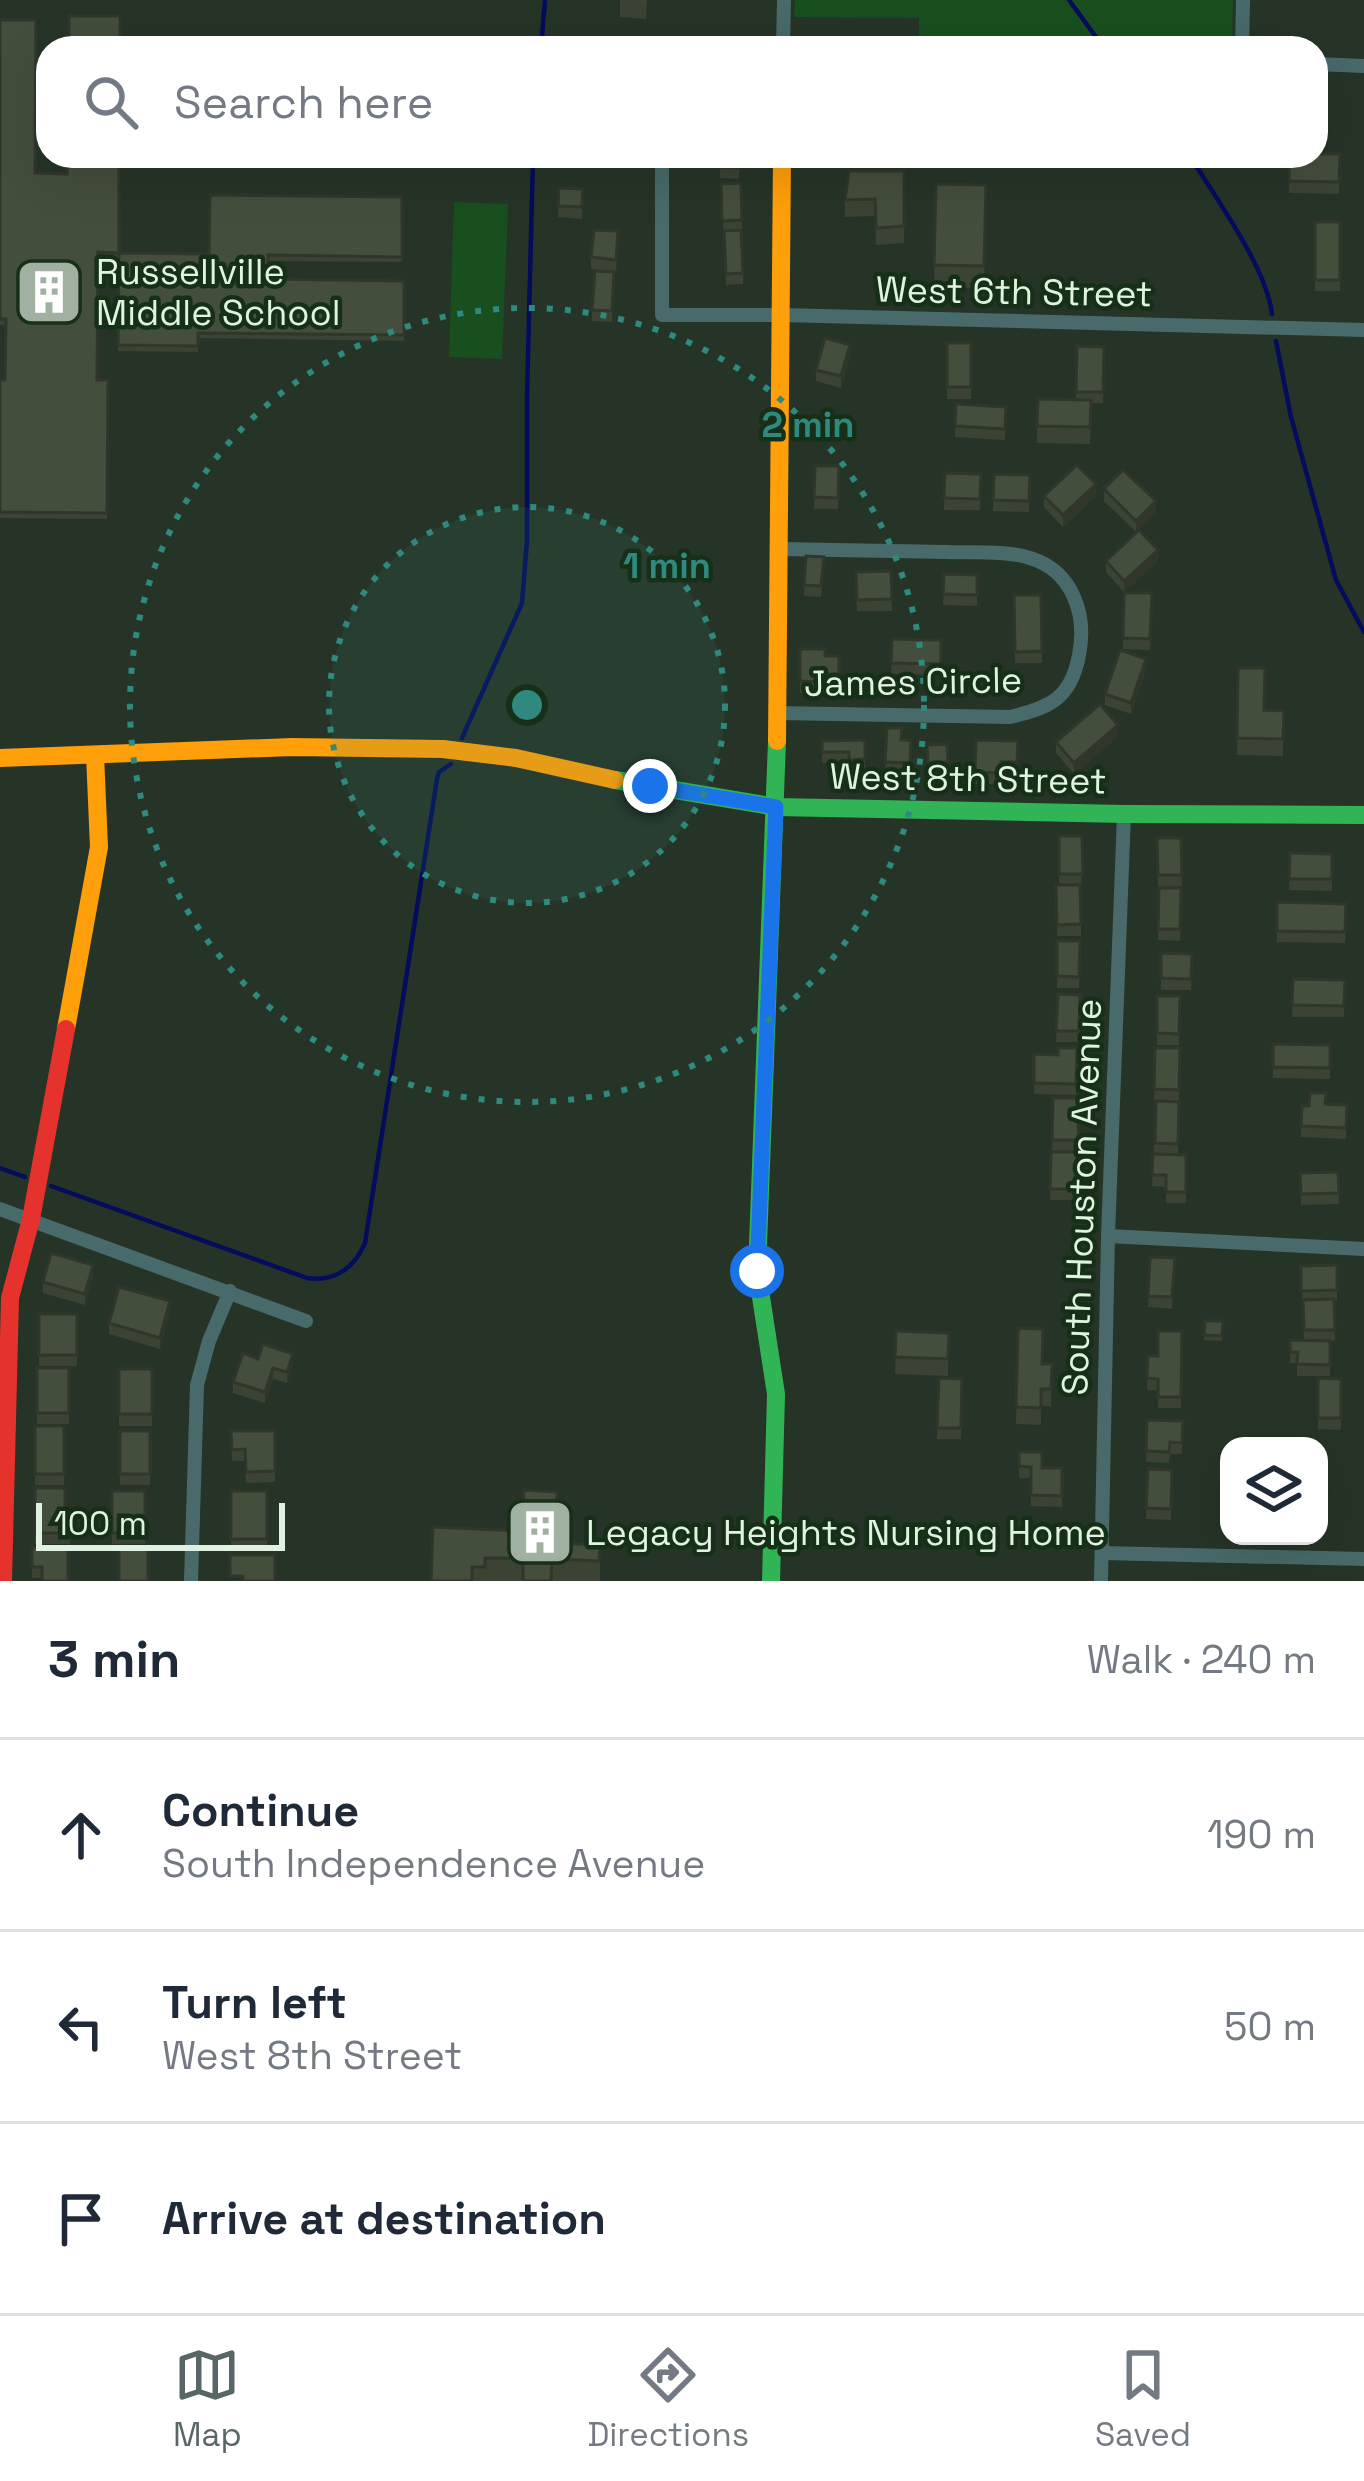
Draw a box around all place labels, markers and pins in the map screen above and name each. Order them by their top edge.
place label: Russellville Middle School [96,249,341,336]
building icon: Russellville Middle School [14,257,84,327]
centre of rings [506,684,548,726]
building icon: Legacy Heights Nursing Home [505,1497,575,1567]
place label: Legacy Heights Nursing Home [586,1510,1106,1556]

